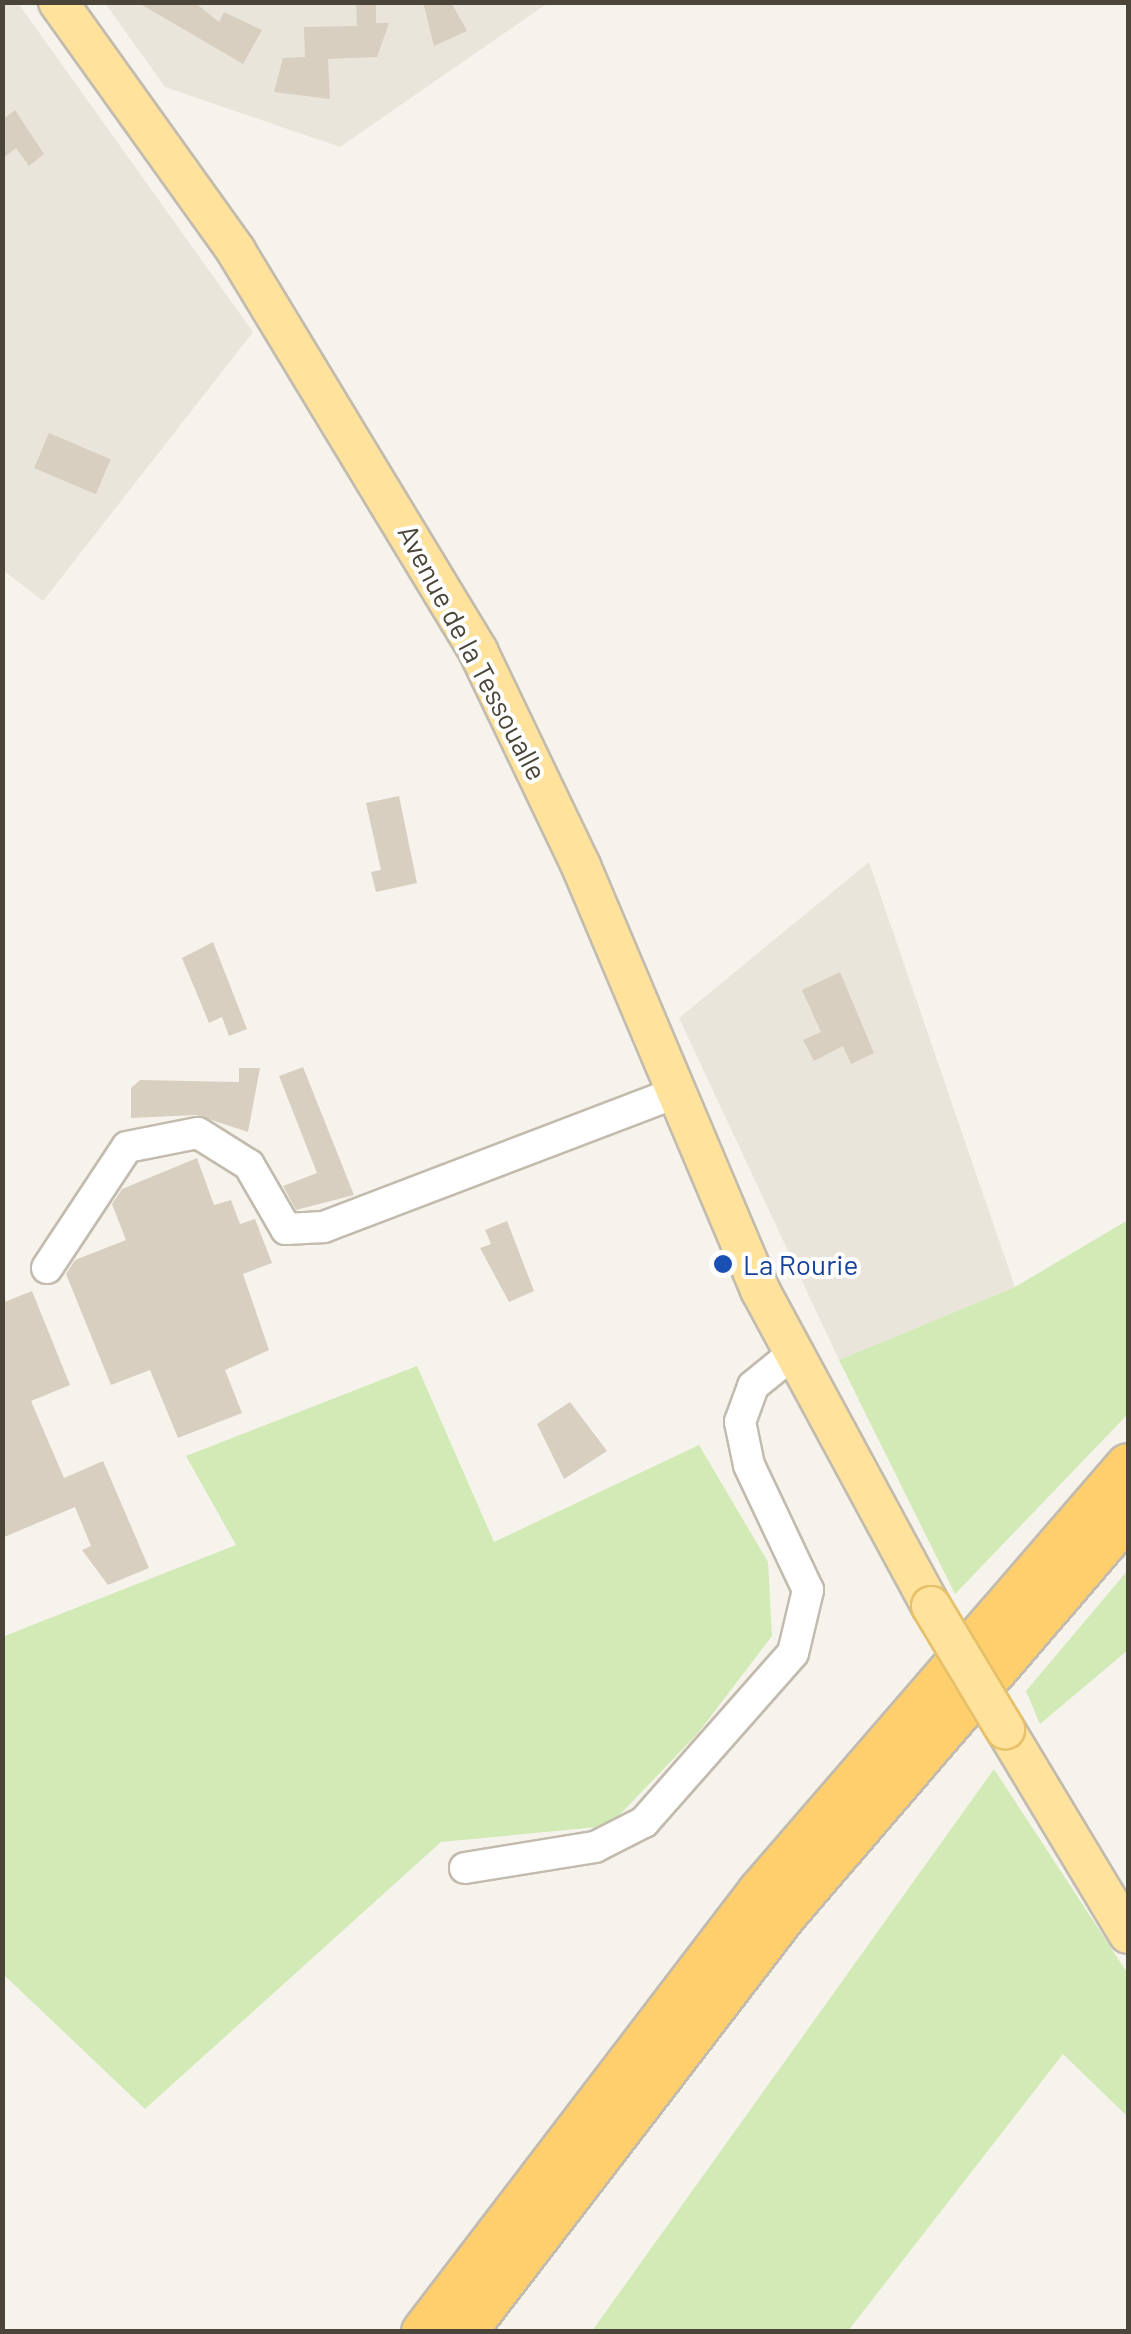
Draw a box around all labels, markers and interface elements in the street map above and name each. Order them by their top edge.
street label: Avenue de la Tessoualle [391,519,555,785]
place label: La Rourie [743,1247,858,1281]
marker: La Rourie [712,1253,734,1275]

